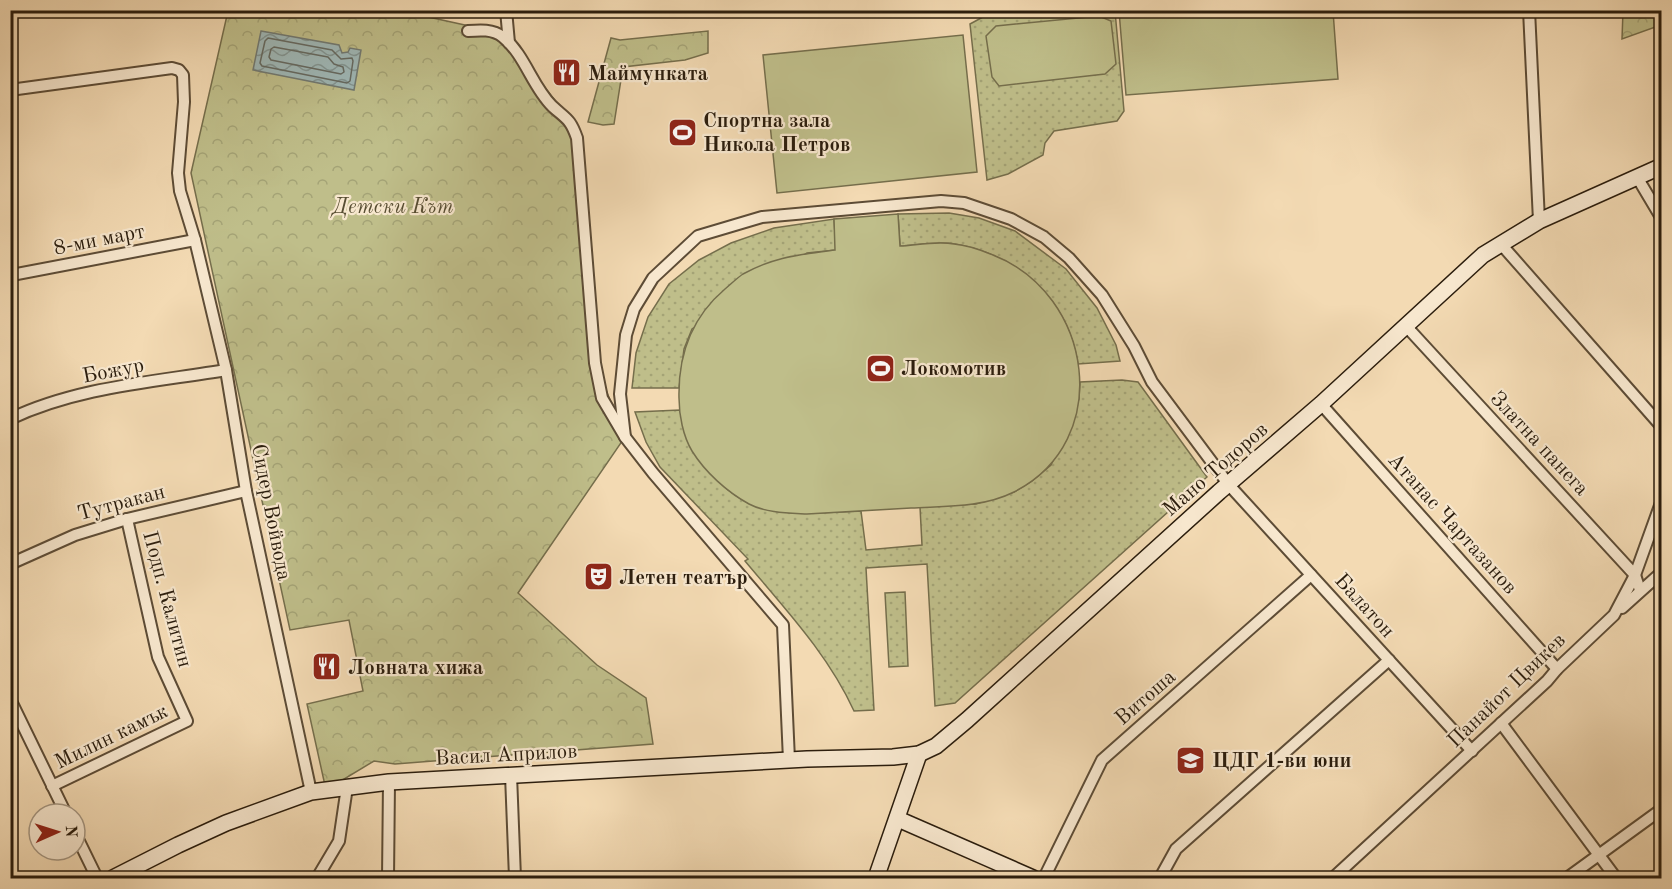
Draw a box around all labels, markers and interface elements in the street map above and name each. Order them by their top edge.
restaurant icon: Маймунката [551,57,583,89]
place label: Маймунката [588,64,709,85]
place label: Спортна зала Никола Петров [703,111,851,156]
sports icon: Спортна зала Никола Петров [666,116,698,148]
park label: Детски Кът [330,197,454,218]
street label: 8-ми март [52,221,147,260]
sports icon: Локомотив [864,352,896,384]
street label: Божур [81,355,146,388]
place label: Локомотив [901,359,1006,380]
street label: Златна панега [1486,388,1592,500]
street label: Мано Тодоров [1160,419,1272,521]
street label: Сидер Войвода [247,442,294,582]
street label: Атанас Чартазанов [1383,449,1520,599]
street label: Тутракан [75,482,167,525]
street label: Подп. Калитин [138,529,195,670]
theatre icon: Летен театър [582,561,614,593]
place label: Летен театър [619,568,748,589]
street label: Балатон [1330,570,1398,642]
street label: Панайот Цвикев [1444,630,1570,752]
restaurant icon: Ловната хижа [311,651,343,683]
place label: Ловната хижа [348,658,484,679]
street label: Витоша [1112,666,1180,730]
street label: Милин камък [52,701,172,774]
street label: Васил Априлов [434,741,578,770]
school or university icon: ЦДГ 1-ви юни [1175,744,1207,776]
place label: ЦДГ 1-ви юни [1212,751,1352,772]
north arrow [27,802,87,862]
text: N [62,825,78,839]

